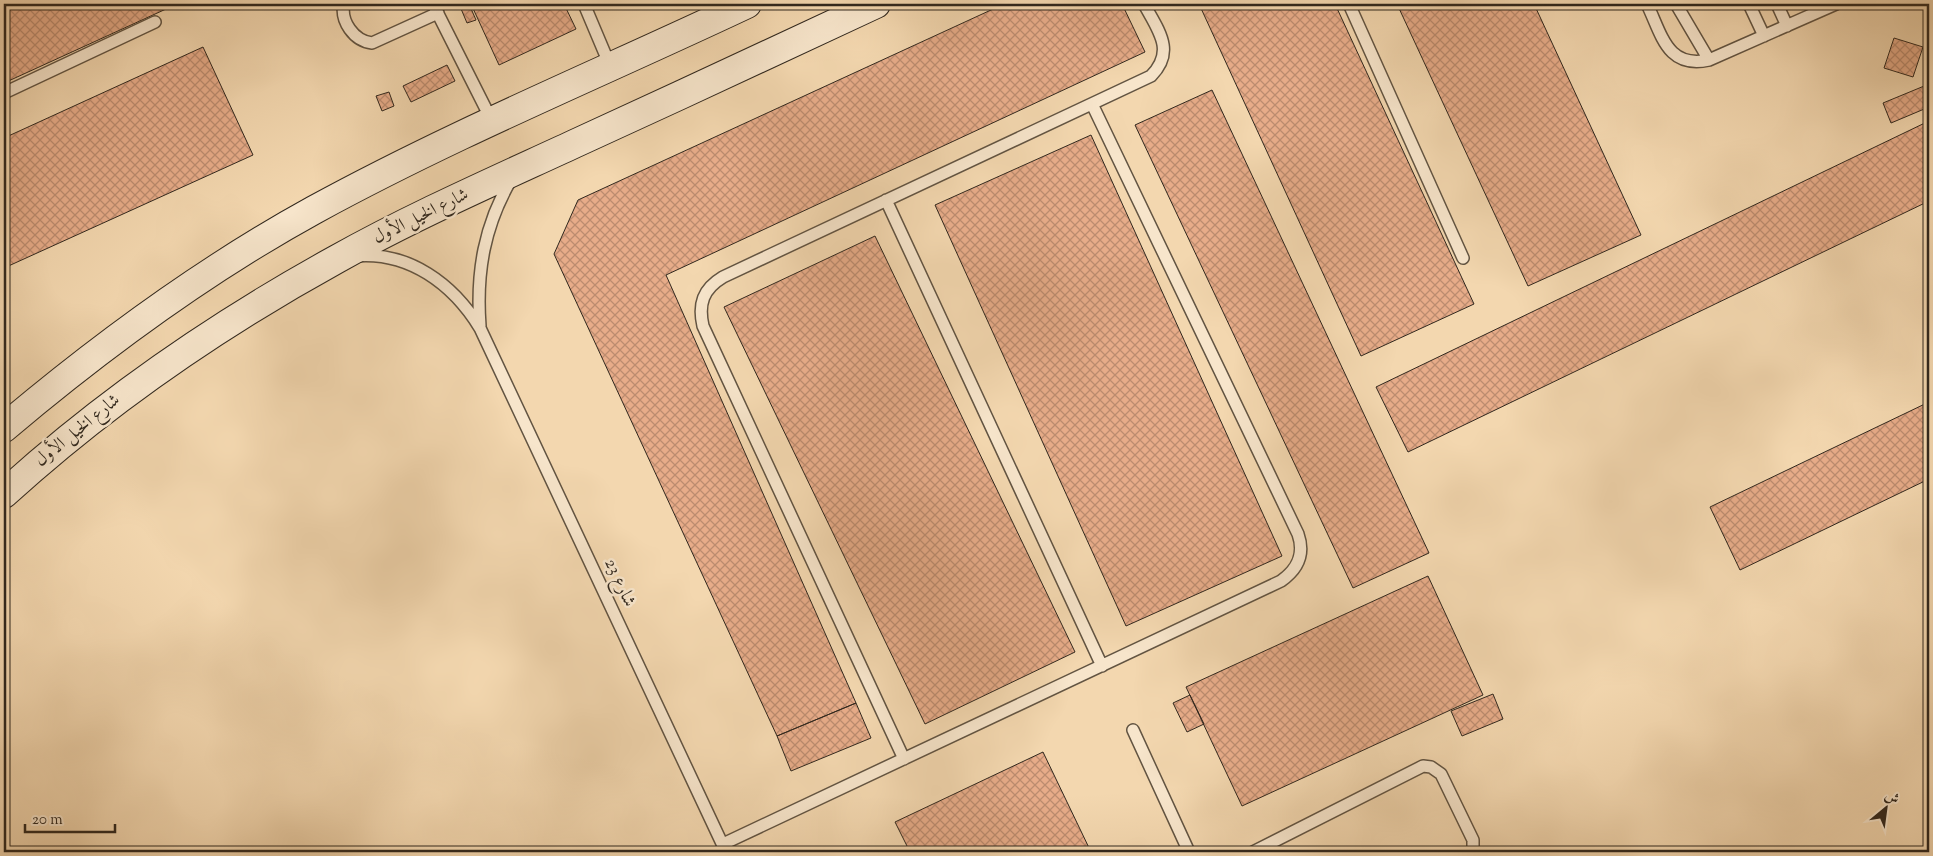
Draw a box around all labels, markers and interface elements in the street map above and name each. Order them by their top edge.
street label: شارع الخيل الأول [368,181,473,251]
street label: شارع الخيل الأول [28,387,126,474]
street label: شارع 23 [596,554,642,612]
north arrow [1860,784,1910,834]
text: ش [1880,786,1902,811]
scale bar [25,801,115,833]
text: 20 m [32,810,63,831]

